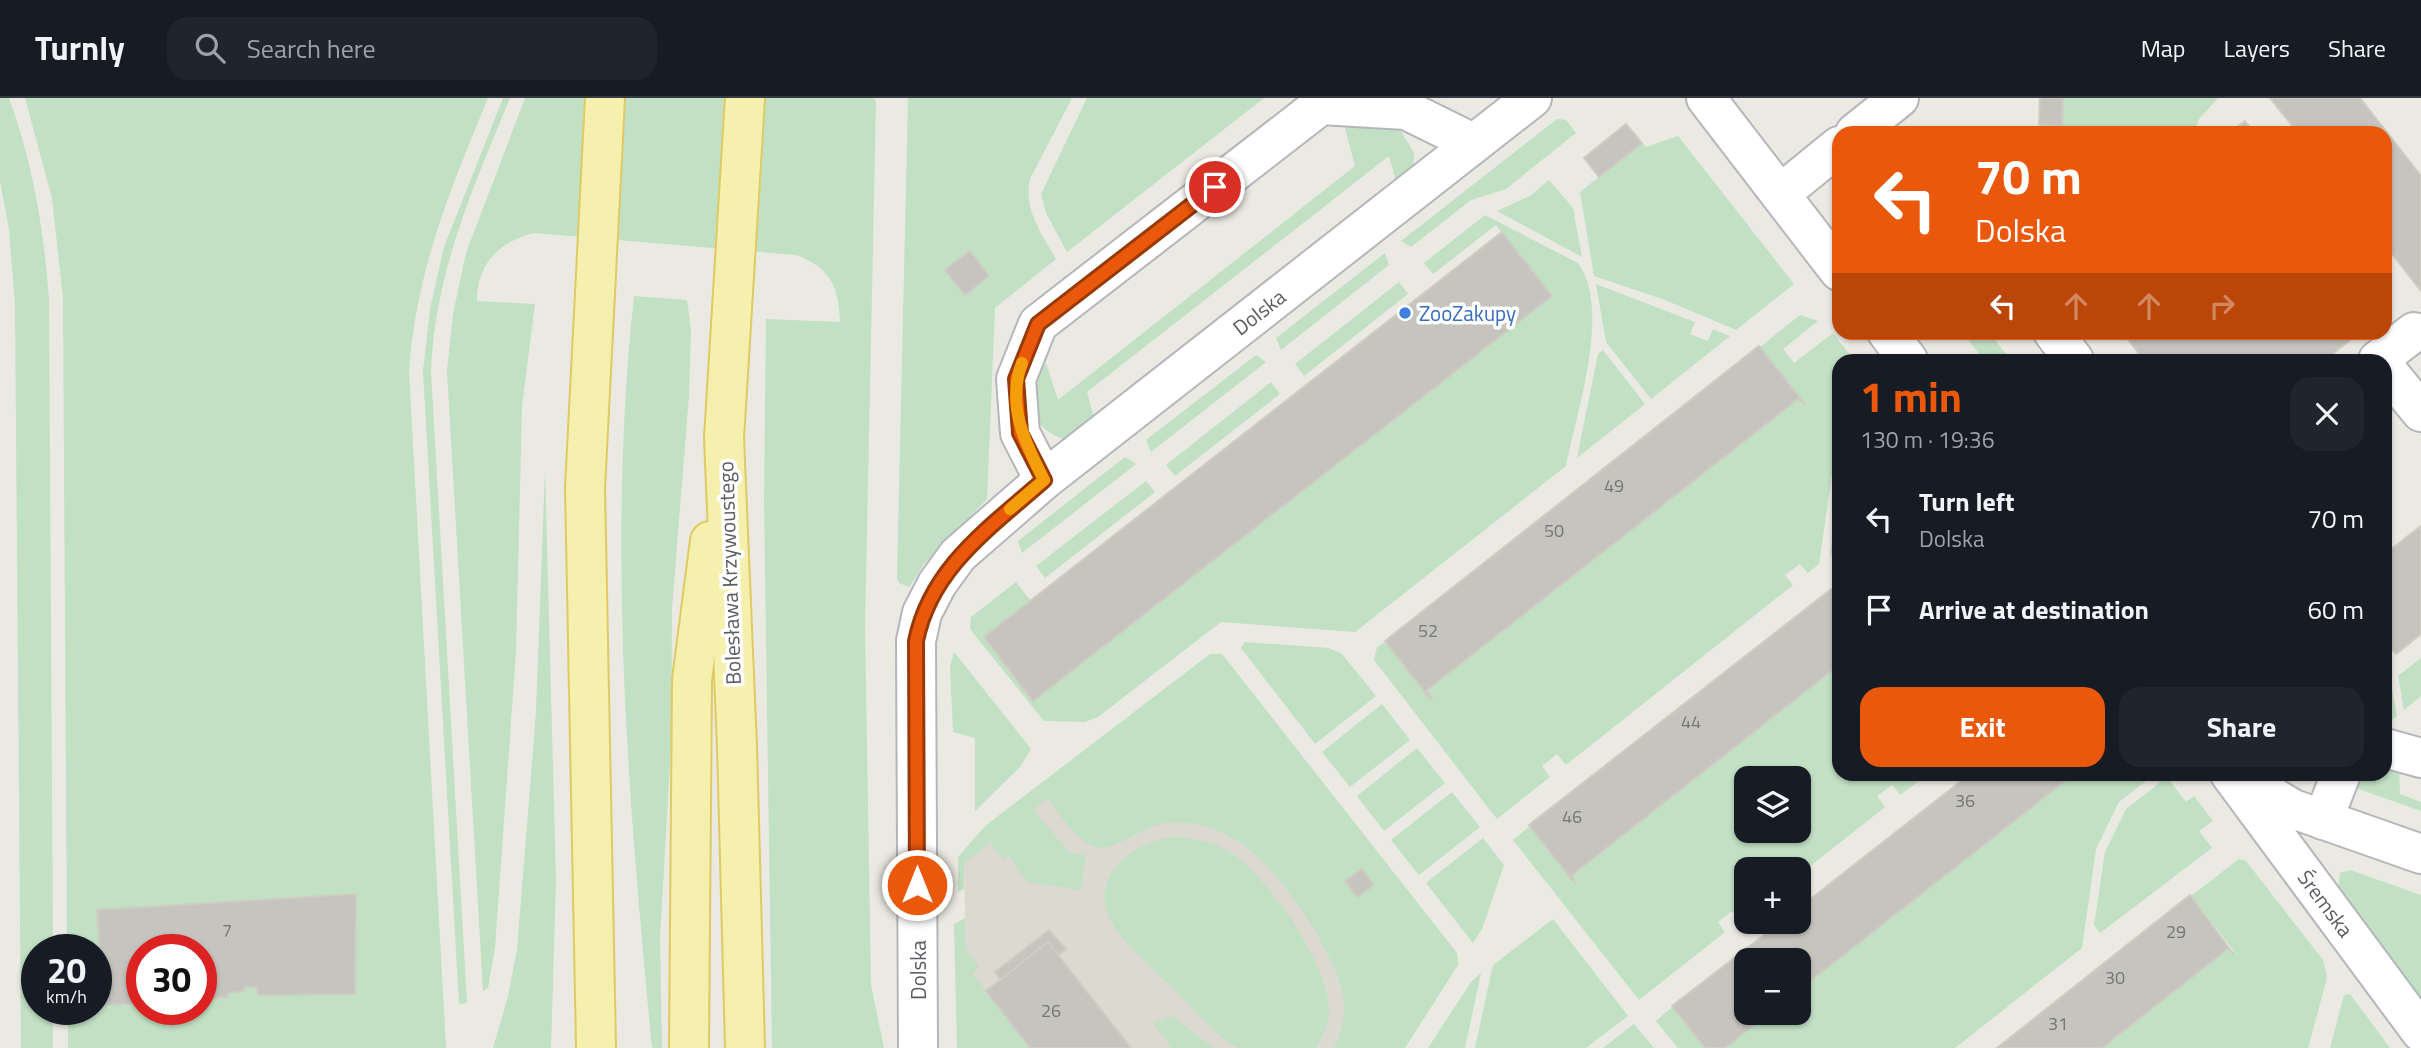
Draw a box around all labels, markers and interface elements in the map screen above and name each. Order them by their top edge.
search box [167,17,657,80]
text: Turnly [35,23,125,73]
icon: search [191,29,229,67]
text: Search here [247,29,376,68]
text: Map [2141,30,2186,66]
text: Layers [2224,30,2290,66]
text: Share [2328,30,2386,66]
text: 70 m [1975,138,2082,213]
icon: left [1860,154,1951,245]
pin [1185,157,1245,217]
icon: arrive [1196,168,1234,206]
text: Dolska [1975,206,2066,254]
street label: Dolska [1225,281,1293,343]
icon: left [1984,287,2022,325]
icon: ahead [2057,287,2095,325]
icon: ahead [2130,287,2168,325]
icon: right [2203,287,2241,325]
place label: ZooZakupy [1419,297,1516,329]
marker: ZooZakupy [1397,305,1413,321]
text: 1 min [1860,364,1962,428]
button: close [2290,377,2364,451]
text: 130 m · 19:36 [1860,422,1995,457]
street label: Bolesława Krzywoustego [709,461,749,685]
house number: 49 [1604,472,1624,499]
text: Turn left [1919,482,2014,521]
text: 70 m [2307,499,2364,538]
icon: left [1860,500,1898,538]
house number: 50 [1544,517,1564,544]
text: Dolska [1919,521,1984,556]
text: Arrive at destination [1919,590,2149,629]
text: 60 m [2307,590,2364,629]
icon: arrive [1860,591,1898,629]
house number: 52 [1418,617,1438,644]
button: Exit [1860,687,2105,767]
button: Share [2119,687,2364,767]
house number: 44 [1681,708,1701,735]
map controls [1734,766,1811,1025]
button: layers [1734,766,1811,843]
house number: 36 [1955,787,1975,814]
house number: 46 [1562,803,1582,830]
position arrow [880,848,954,922]
button: + [1734,857,1811,934]
street label: Śremska [2290,863,2362,944]
house number: 7 [222,917,232,944]
house number: 29 [2166,918,2186,945]
speed limit sign: 30 [126,934,217,1025]
street label: Dolska [902,940,934,1000]
text: 20 [47,943,86,997]
button: − [1734,948,1811,1025]
house number: 30 [2105,964,2125,991]
text: km/h [46,983,87,1010]
house number: 26 [1041,997,1061,1024]
house number: 31 [2048,1010,2068,1037]

